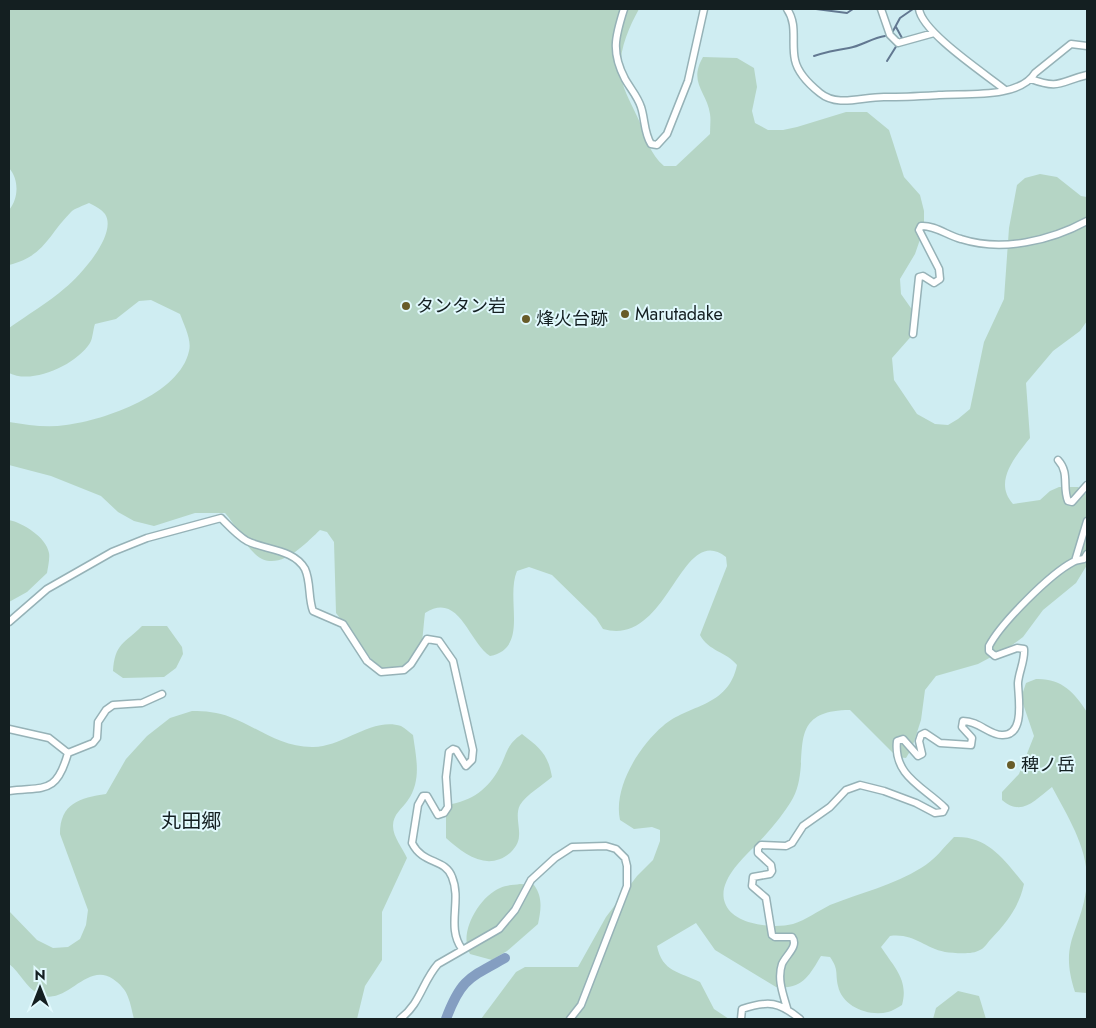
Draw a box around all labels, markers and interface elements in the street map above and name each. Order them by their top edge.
place label: タンタン岩 [416,293,506,319]
marker: タンタン岩 [400,300,412,312]
place label: Marutadake [635,301,723,327]
place label: 烽火台跡 [536,306,608,332]
marker: Marutadake [619,308,631,320]
marker: 烽火台跡 [520,313,532,325]
place label: 稗ノ岳 [1021,752,1075,778]
marker: 稗ノ岳 [1005,759,1017,771]
district label: 丸田郷 [161,807,221,836]
north arrow [15,963,65,1013]
text: N [34,965,46,985]

